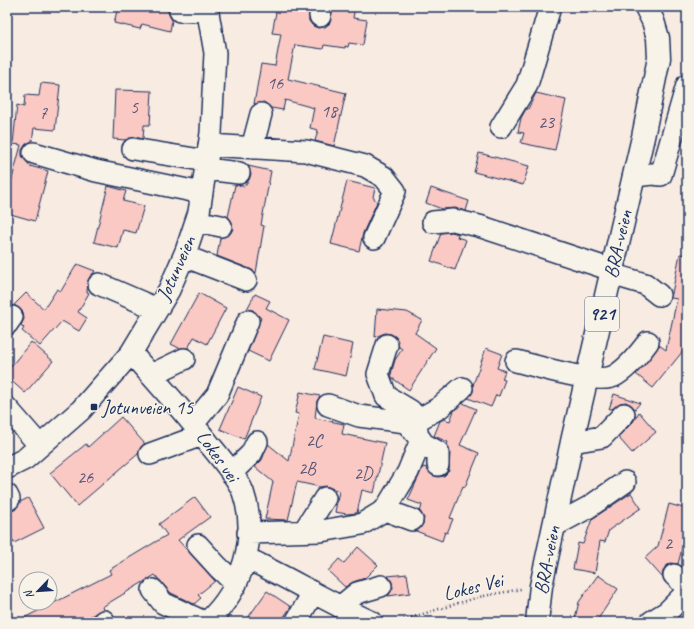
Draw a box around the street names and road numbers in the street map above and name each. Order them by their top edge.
street label: BRA-veien [598,206,638,281]
street label: Jotunveien [150,231,202,305]
road number: 921 [585,297,619,331]
street label: Lokes vei [191,425,246,489]
street label: BRA-veien [528,523,566,596]
street label: Lokes Vei [441,567,508,606]

